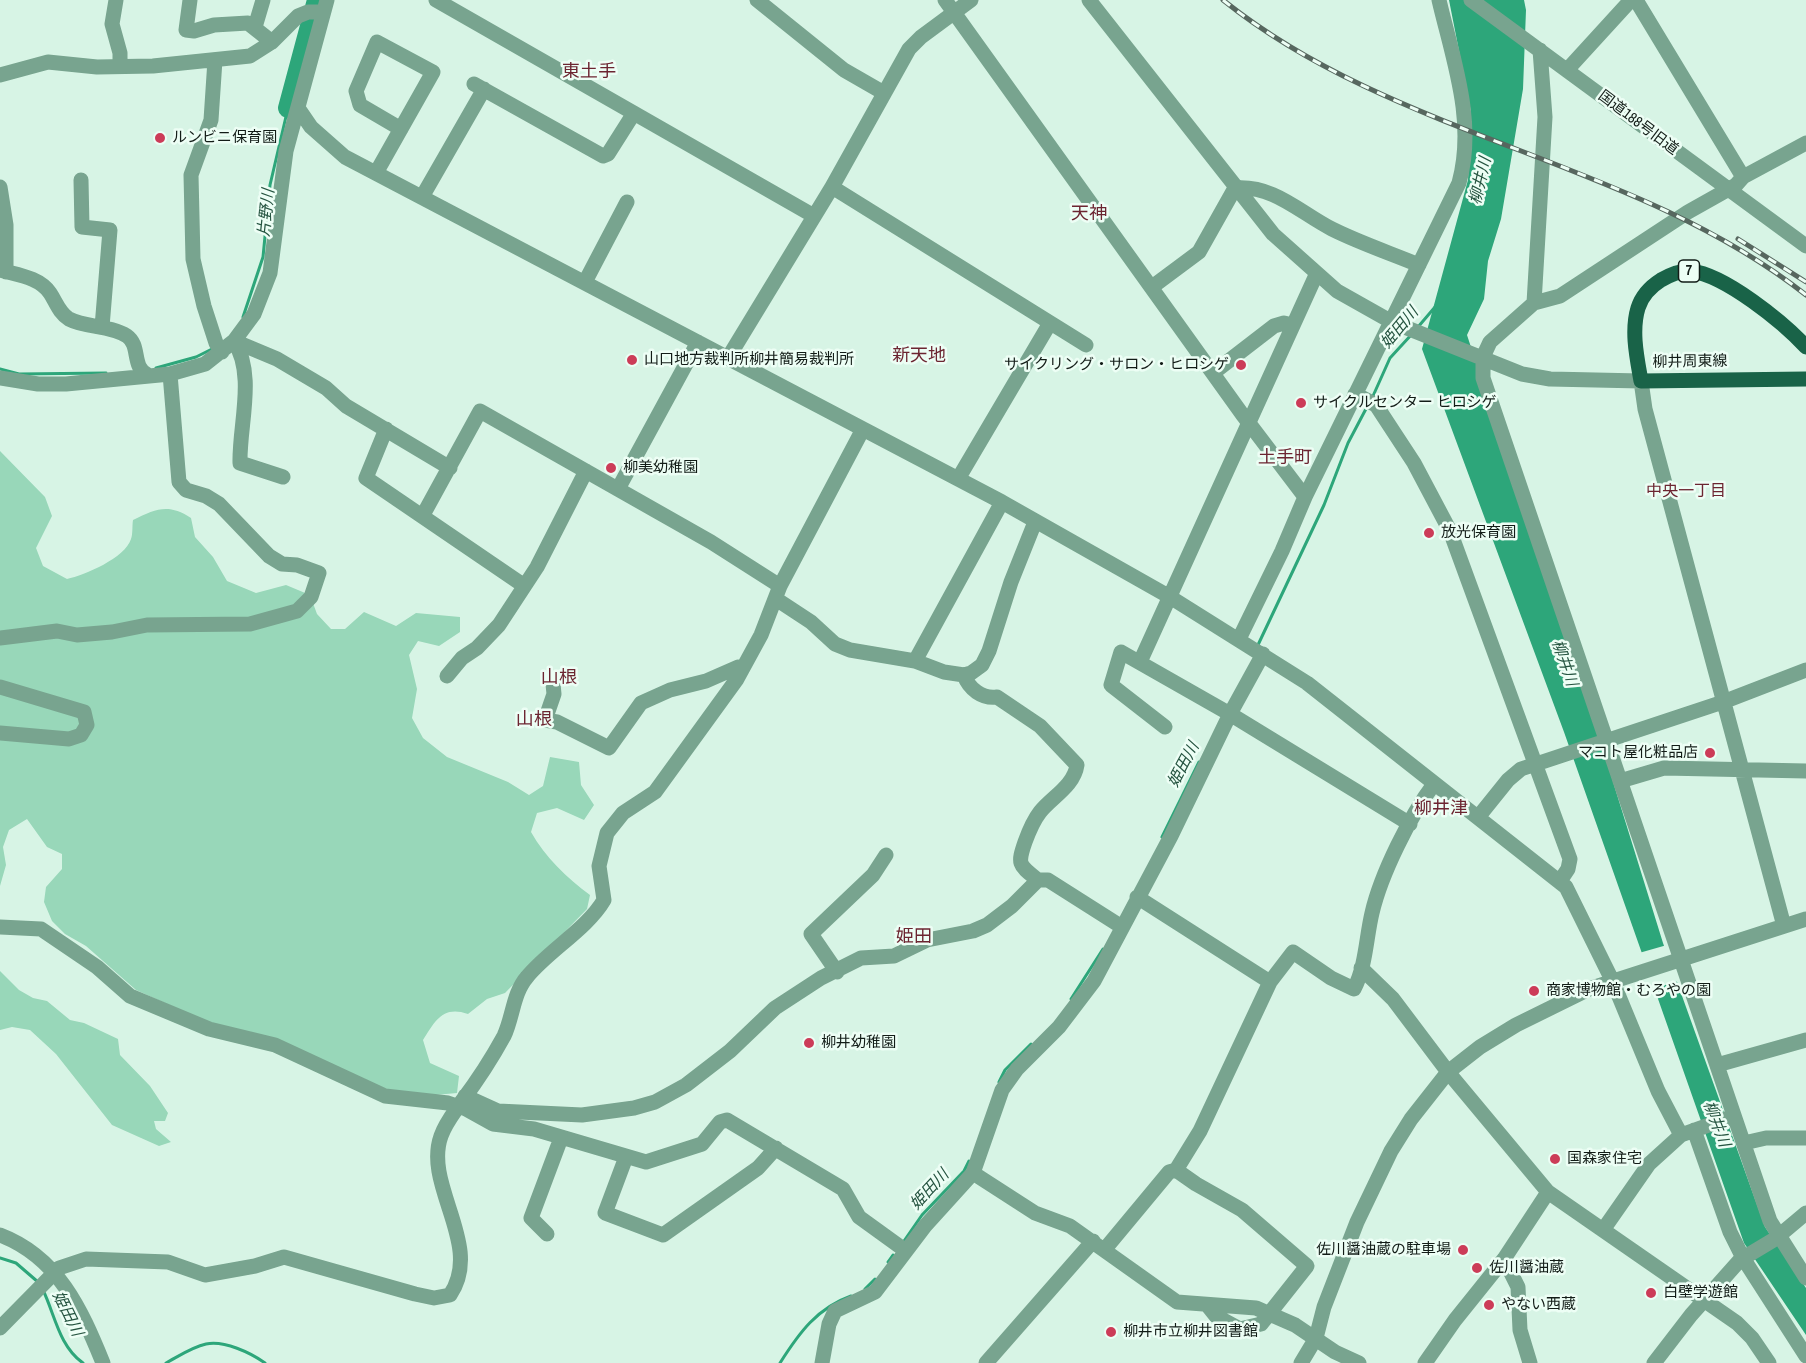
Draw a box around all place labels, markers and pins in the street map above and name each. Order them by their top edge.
place label: ルンビニ保育園 [172,129,277,147]
marker: ルンビニ保育園 [153,131,167,145]
place label: 山口地方裁判所柳井簡易裁判所 [644,351,854,369]
marker: 山口地方裁判所柳井簡易裁判所 [625,353,639,367]
place label: サイクリング・サロン・ヒロシゲ [1004,356,1229,374]
marker: サイクリング・サロン・ヒロシゲ [1234,358,1248,372]
place label: サイクルセンター ヒロシゲ [1313,394,1496,412]
marker: サイクルセンター ヒロシゲ [1294,396,1308,410]
place label: 柳美幼稚園 [623,459,698,477]
marker: 柳美幼稚園 [604,461,618,475]
place label: 放光保育園 [1441,524,1516,542]
marker: 放光保育園 [1422,526,1436,540]
place label: マコト屋化粧品店 [1578,744,1698,762]
marker: マコト屋化粧品店 [1703,746,1717,760]
place label: 商家博物館・むろやの園 [1546,982,1711,1000]
marker: 商家博物館・むろやの園 [1527,984,1541,998]
place label: 柳井幼稚園 [821,1034,896,1052]
marker: 柳井幼稚園 [802,1036,816,1050]
place label: 国森家住宅 [1567,1150,1642,1168]
marker: 国森家住宅 [1548,1152,1562,1166]
place label: 佐川醤油蔵の駐車場 [1316,1241,1451,1259]
marker: 佐川醤油蔵の駐車場 [1456,1243,1470,1257]
place label: 佐川醤油蔵 [1489,1259,1564,1277]
marker: 佐川醤油蔵 [1470,1261,1484,1275]
place label: 白壁学遊館 [1663,1284,1738,1302]
marker: 白壁学遊館 [1644,1286,1658,1300]
place label: やない西蔵 [1501,1296,1576,1314]
marker: やない西蔵 [1482,1298,1496,1312]
place label: 柳井市立柳井図書館 [1123,1323,1258,1341]
marker: 柳井市立柳井図書館 [1104,1325,1118,1339]

